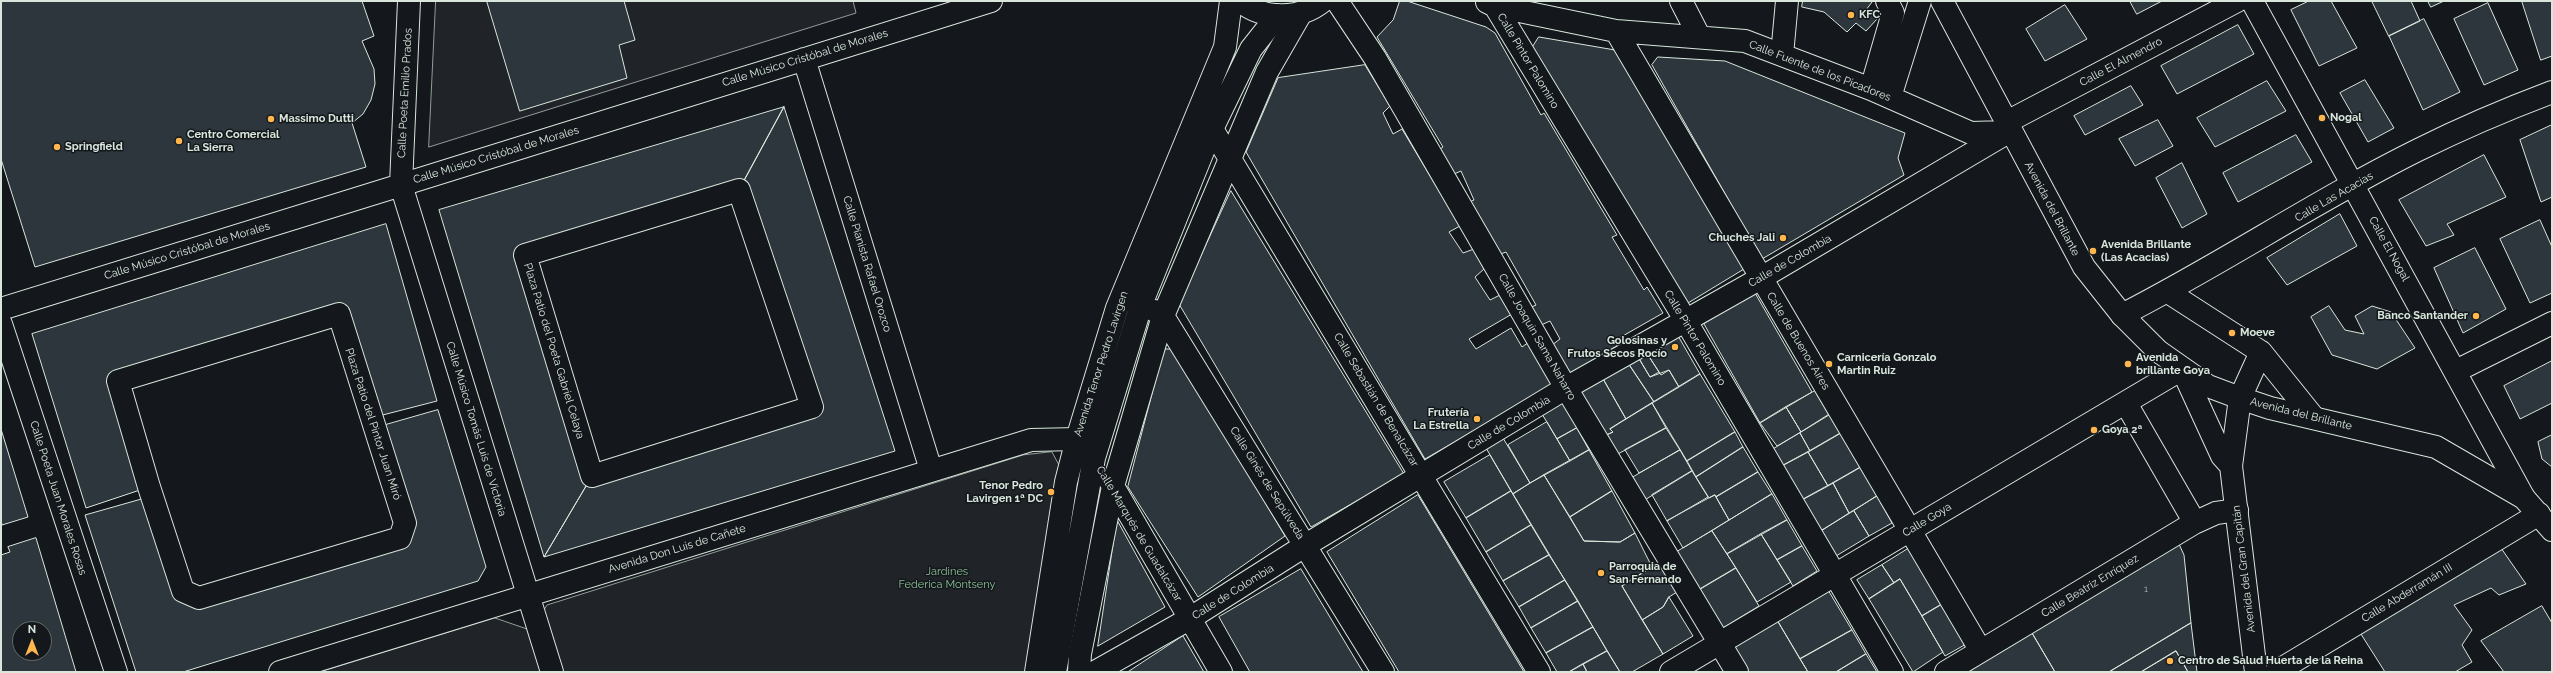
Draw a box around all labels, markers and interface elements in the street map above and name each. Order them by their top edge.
place label: KFC [1859,8,1880,22]
marker: KFC [1846,10,1856,20]
street label: Calle Pintor Palomino [1494,11,1562,111]
street label: Calle Músico Cristóbal de Morales [721,26,889,90]
street label: Calle Poeta Emilio Prados [395,28,415,158]
street label: Calle El Almendro [2077,35,2165,89]
street label: Calle Fuente de los Picadores [1747,38,1893,104]
place label: Nogal [2330,111,2362,125]
place label: Massimo Dutti [279,112,354,126]
marker: Nogal [2317,113,2327,123]
marker: Massimo Dutti [266,114,276,124]
street label: Calle Músico Cristóbal de Morales [412,123,580,187]
place label: Centro Comercial La Sierra [187,128,279,154]
marker: Centro Comercial La Sierra [174,136,184,146]
place label: Springfield [65,140,123,154]
marker: Springfield [52,142,62,152]
street label: Avenida del Brillante [2022,160,2082,258]
street label: Calle Las Acacias [2292,169,2376,225]
street label: Calle Pianista Rafael Orozco [840,194,894,334]
street label: Calle El Nogal [2366,214,2412,284]
street label: Calle Músico Cristóbal de Morales [103,219,271,283]
place label: Chuches Jali [1709,231,1775,245]
street label: Calle de Colombia [1746,232,1834,290]
marker: Chuches Jali [1778,233,1788,243]
place label: Avenida Brillante (Las Acacias) [2101,238,2191,264]
marker: Avenida Brillante (Las Acacias) [2088,246,2098,256]
street label: Plaza Patio del Poeta Gabriel Celaya [521,261,587,441]
street label: Calle Joaquín Sama Naharro [1495,271,1579,403]
street label: Calle Pintor Palomino [1661,288,1729,388]
street label: Avenida Tenor Pedro Lavirgen [1071,290,1131,438]
street label: Calle de Buenos Aires [1764,290,1832,392]
place label: Banco Santander [2377,309,2468,323]
marker: Banco Santander [2471,311,2481,321]
place label: Moeve [2240,326,2275,340]
marker: Moeve [2227,328,2237,338]
street label: Calle Sebastián de Benalcázar [1331,331,1421,469]
place label: Golosinas y Frutos Secos Rocío [1567,334,1667,360]
street label: Calle Músico Tomás Luis de Victoria [443,340,509,518]
marker: Golosinas y Frutos Secos Rocío [1670,342,1680,352]
street label: Plaza Patio del Pintor Juan Miró [342,346,404,502]
place label: Carnicería Gonzalo Martin Ruiz [1837,351,1936,377]
place label: Avenida brillante Goya [2136,351,2210,377]
marker: Carnicería Gonzalo Martin Ruiz [1824,359,1834,369]
marker: Avenida brillante Goya [2123,359,2133,369]
street label: Calle de Colombia [1465,393,1553,453]
street label: Avenida del Brillante [2249,395,2353,433]
place label: Frutería La Estrella [1413,406,1469,432]
marker: Frutería La Estrella [1472,414,1482,424]
street label: Calle Poeta Juan Morales Rosas [27,419,89,577]
place label: Goya 2ª [2102,423,2142,437]
street label: Calle Ginés de Sepúlveda [1227,424,1307,542]
marker: Goya 2ª [2089,425,2099,435]
street label: Calle Marqués de Guadalcázar [1093,464,1185,604]
place label: Tenor Pedro Lavirgen 1ª DC [966,479,1043,505]
marker: Tenor Pedro Lavirgen 1ª DC [1046,487,1056,497]
street label: Calle Goya [1900,500,1954,540]
street label: Avenida del Gran Capitán [2230,504,2258,634]
street label: Avenida Don Luis de Cañete [607,522,747,576]
street label: Calle Beatriz Enríquez [2039,552,2141,620]
place label: Parroquia de San Fernando [1609,560,1682,586]
street label: Calle Abderramán III [2359,561,2455,625]
street label: Calle de Colombia [1190,562,1276,622]
park label: Jardines Federica Montseny [898,565,996,591]
marker: Parroquia de San Fernando [1596,568,1606,578]
house number: 1 [2144,584,2148,594]
north arrow [12,621,52,661]
text: N [28,623,36,636]
place label: Centro de Salud Huerta de la Reina [2178,654,2363,668]
marker: Centro de Salud Huerta de la Reina [2165,656,2175,666]

